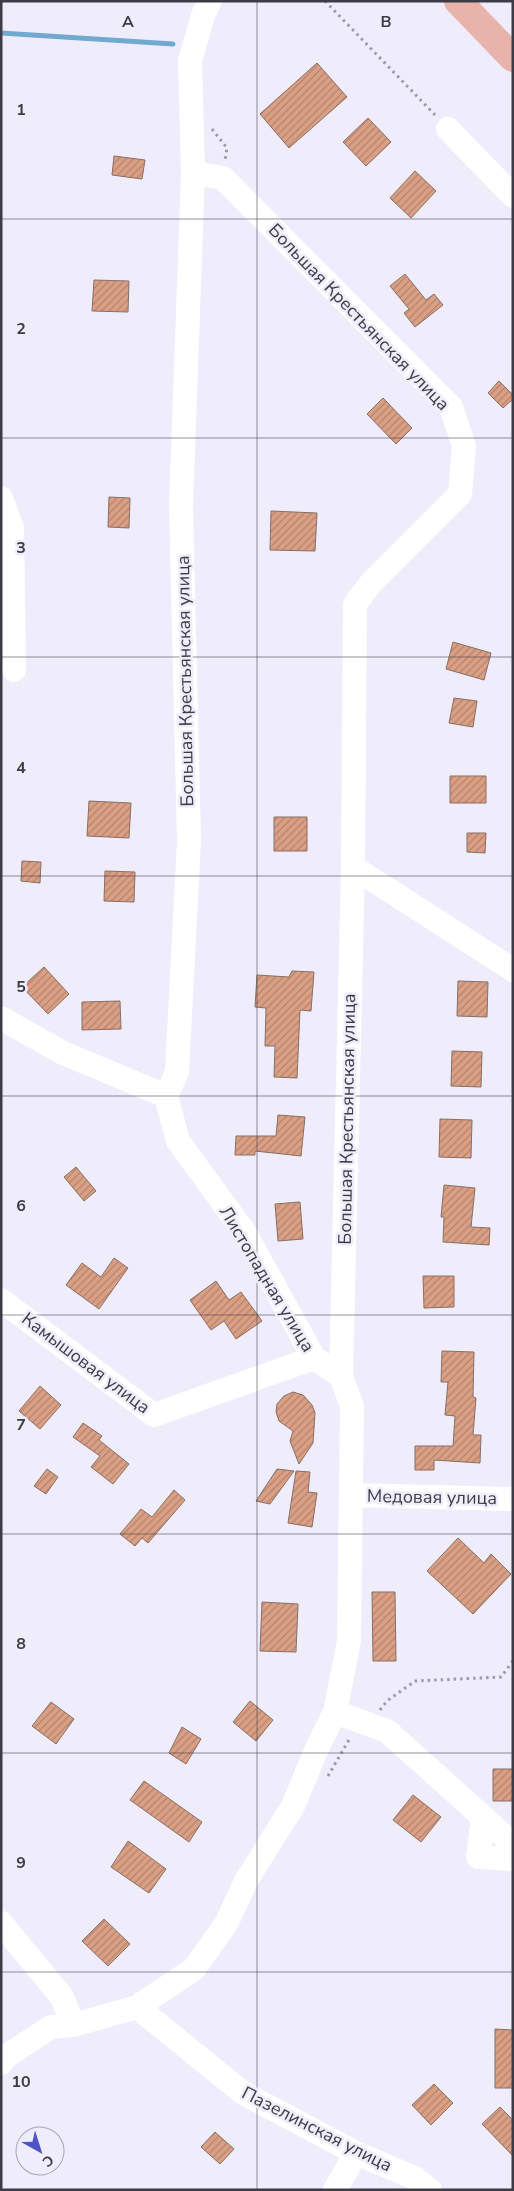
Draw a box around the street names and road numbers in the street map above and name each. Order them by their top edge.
street label: Большая Крестьянская улица [263,218,455,416]
street label: Большая Крестьянская улица [171,555,199,807]
street label: Большая Крестьянская улица [333,993,361,1245]
street label: Листопадная улица [214,1202,320,1356]
street label: Камышовая улица [17,1307,155,1419]
street label: Медовая улица [367,1484,497,1510]
street label: Пазелинская улица [238,2081,396,2177]

